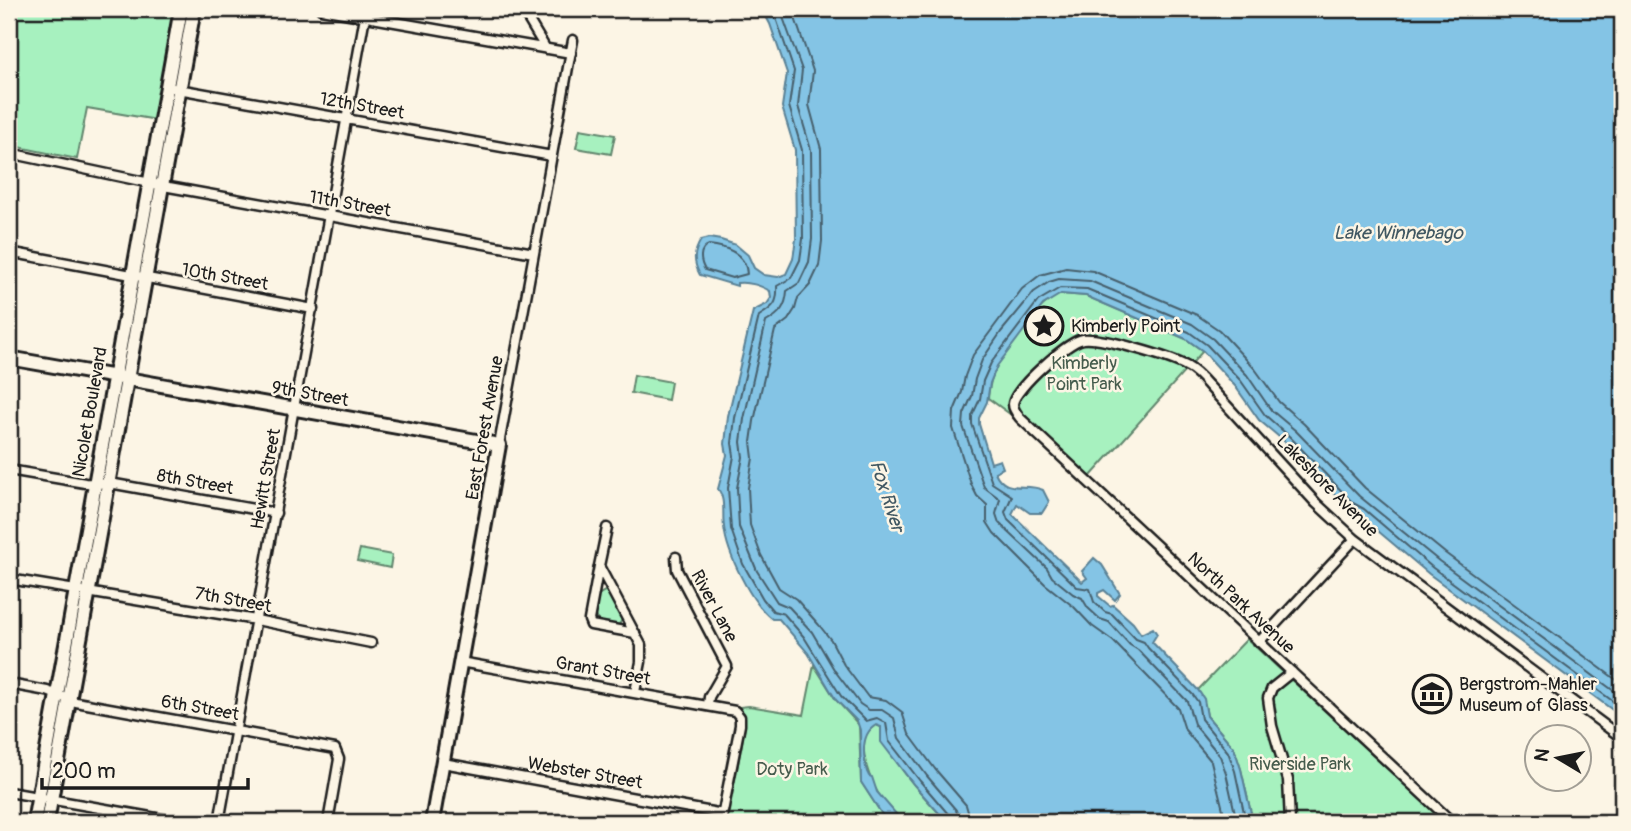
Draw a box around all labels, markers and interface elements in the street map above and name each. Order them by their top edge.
street label: 12th Street [318,87,407,125]
street label: 11th Street [307,186,393,223]
water label: Lake Winnebago [1333,221,1464,245]
street label: 10th Street [180,258,271,296]
place icon: Kimberly Point [1023,305,1065,347]
place label: Kimberly Point [1071,315,1181,338]
street label: Nicolet Boulevard [67,345,113,479]
park label: Kimberly Point Park [1046,352,1122,396]
street label: East Forest Avenue [461,354,509,502]
street label: 9th Street [270,376,351,412]
street label: Hewitt Street [246,426,286,531]
street label: Lakeshore Avenue [1271,430,1383,542]
water label: Fox River [864,457,910,537]
street label: 8th Street [155,464,236,500]
street label: North Park Avenue [1182,547,1300,659]
street label: River Lane [685,566,743,646]
street label: 7th Street [193,582,274,618]
street label: Grant Street [554,651,653,691]
museum icon: Bergstrom-Mahler Museum of Glass [1411,673,1453,715]
place label: Bergstrom-Mahler Museum of Glass [1459,673,1598,717]
street label: 6th Street [159,690,242,726]
north arrow [1522,722,1592,792]
scale bar [42,747,248,791]
text: N [1529,747,1555,764]
street label: Webster Street [526,752,645,795]
park label: Riverside Park [1249,753,1352,776]
text: 200 m [52,758,116,785]
park label: Doty Park [756,758,828,781]

